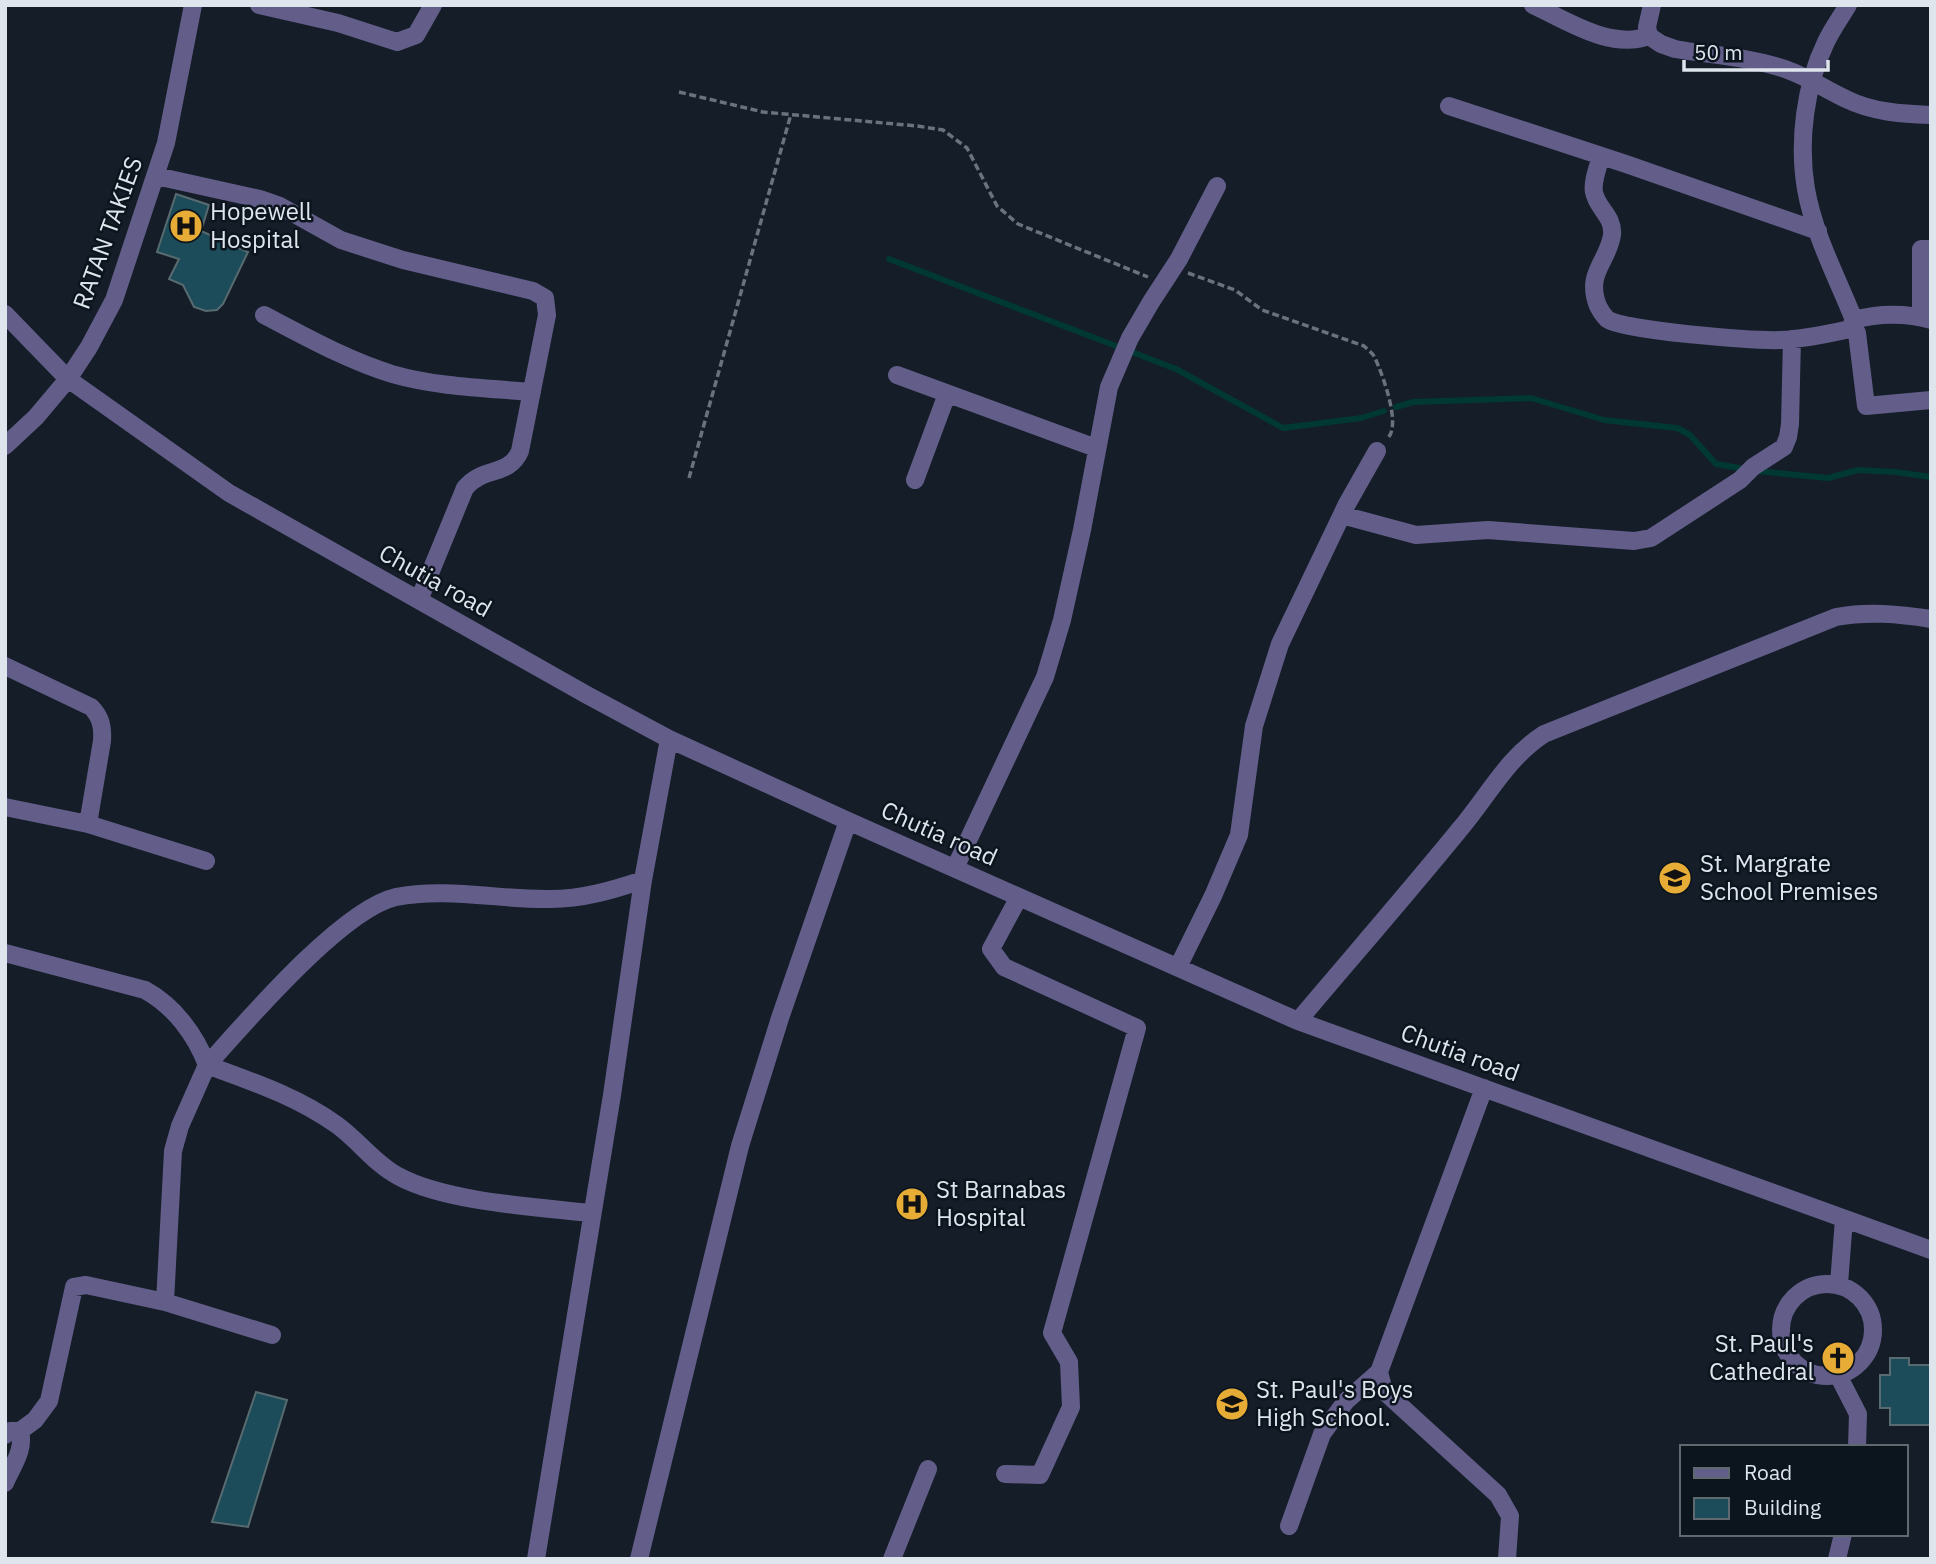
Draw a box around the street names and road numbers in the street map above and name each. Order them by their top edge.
street label: RATAN TAKIES [65,152,149,313]
street label: Chutia road [374,536,497,624]
street label: Chutia road [876,793,1003,873]
street label: Chutia road [1397,1016,1524,1088]

